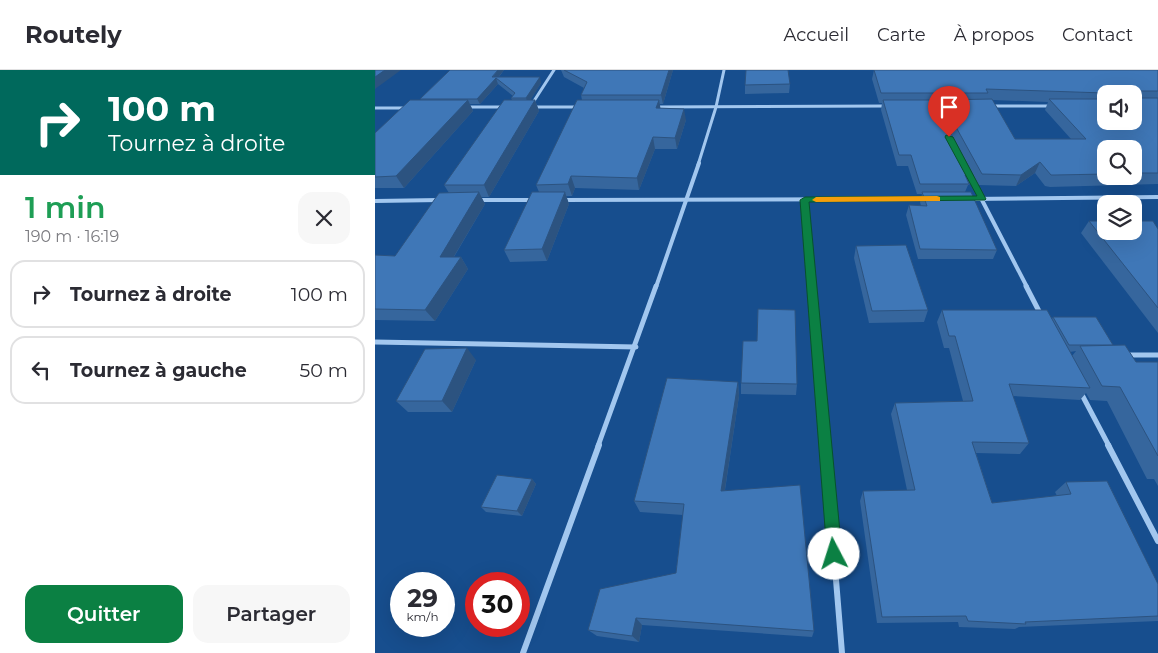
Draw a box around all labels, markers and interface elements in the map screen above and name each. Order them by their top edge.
text: Routely [25,20,122,49]
text: Accueil [784,24,849,46]
text: Carte [877,24,926,46]
text: À propos [954,24,1034,46]
text: Contact [1062,24,1133,46]
map controls [1097,85,1142,240]
button: sound [1097,85,1142,130]
pin [928,86,970,137]
text: 100 m [108,87,216,130]
icon: right [25,90,90,155]
icon: arrive [935,93,963,121]
text: Tournez à droite [108,130,285,157]
button: search [1097,140,1142,185]
text: 1 min [25,189,106,226]
button: close [298,192,350,244]
button: layers [1097,195,1142,240]
text: 190 m · 16:19 [25,227,119,246]
icon: right [27,280,55,308]
text: Tournez à droite [70,283,231,306]
text: 100 m [291,283,348,306]
icon: left [27,356,55,384]
text: Tournez à gauche [70,359,247,382]
text: 50 m [300,359,348,382]
position arrow [807,527,859,579]
speed limit sign: 30 [465,572,530,637]
text: 29 [407,583,438,613]
button: Quitter [25,585,183,643]
button: Partager [193,585,350,643]
text: km/h [406,609,439,624]

